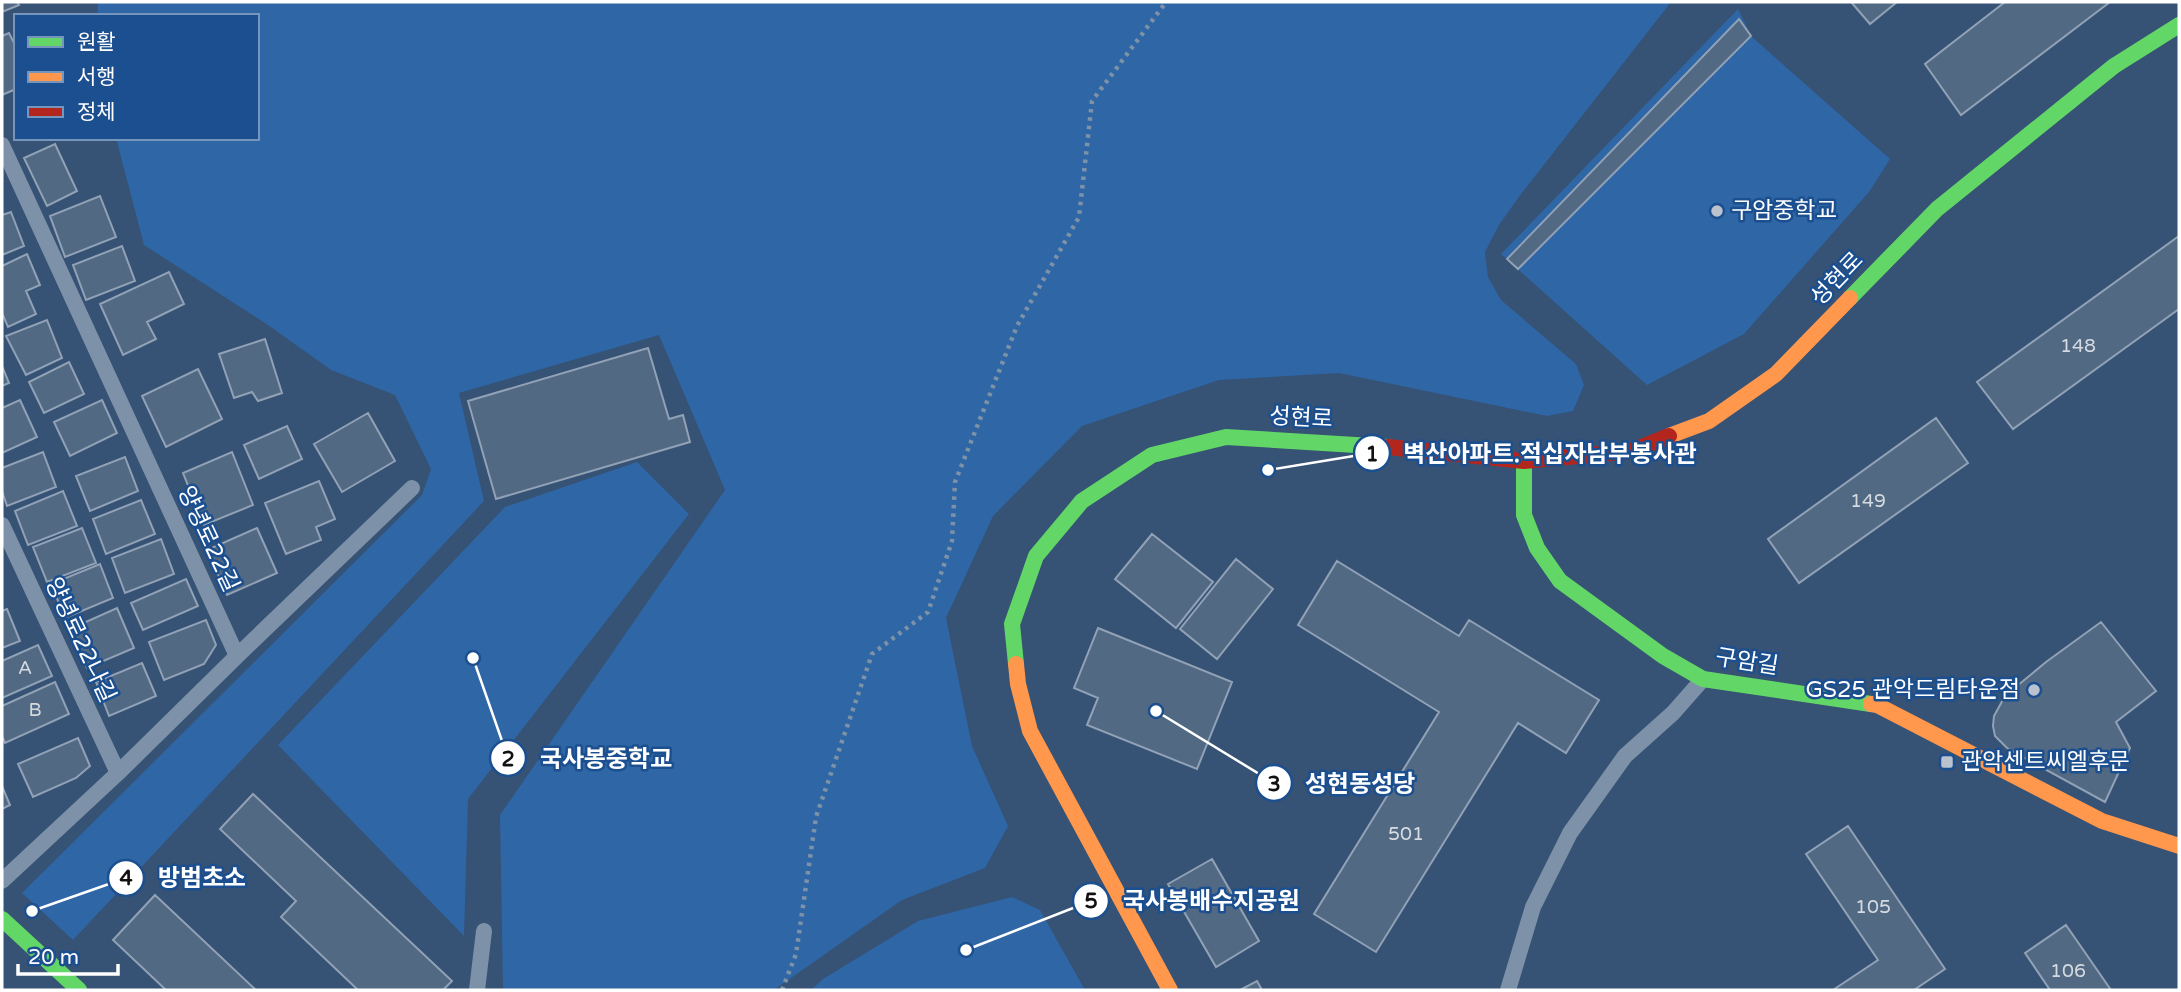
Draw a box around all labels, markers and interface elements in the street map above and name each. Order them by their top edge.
legend [14,14,259,140]
text: 원활 [77,30,116,55]
text: 서행 [77,65,116,90]
text: 정체 [77,100,116,125]
place label: 구암중학교 [1731,197,1837,225]
marker: 구암중학교 [1709,203,1725,219]
street label: 성현로 [1805,246,1869,312]
house number: 148 [2060,335,2096,357]
street label: 성현로 [1269,402,1333,434]
callout: 벽산아파트.적십자남부봉사관 [1354,431,1710,476]
text: 벽산아파트.적십자남부봉사관 [1403,440,1697,469]
text: 1 [1365,442,1379,467]
street label: 양녕로22길 [171,482,245,596]
house number: 149 [1850,490,1886,512]
street label: 양녕로22나길 [39,573,121,707]
street label: 구암길 [1713,643,1781,681]
house number: A [18,657,32,679]
place label: GS25 관악드림타운점 [1805,676,2020,704]
marker: GS25 관악드림타운점 [2026,682,2042,698]
house number: B [28,699,42,721]
callout: 국사봉중학교 [490,736,686,781]
text: 국사봉중학교 [540,745,672,774]
text: 2 [501,747,515,772]
place label: 관악센트씨엘후문 [1961,748,2130,776]
marker: 관악센트씨엘후문 [1939,754,1955,770]
callout: 성현동성당 [1256,761,1430,806]
text: 성현동성당 [1305,770,1415,799]
text: 3 [1267,772,1281,797]
house number: 501 [1388,823,1424,845]
callout: 방범초소 [109,855,260,900]
text: 방범초소 [158,864,246,893]
text: 4 [119,866,133,891]
callout: 국사봉배수지공원 [1074,878,1313,923]
text: 국사봉배수지공원 [1123,887,1299,916]
text: 5 [1084,889,1098,914]
house number: 105 [1855,896,1891,918]
scale bar [18,932,117,976]
text: 20 m [28,945,79,970]
house number: 106 [2050,960,2086,982]

